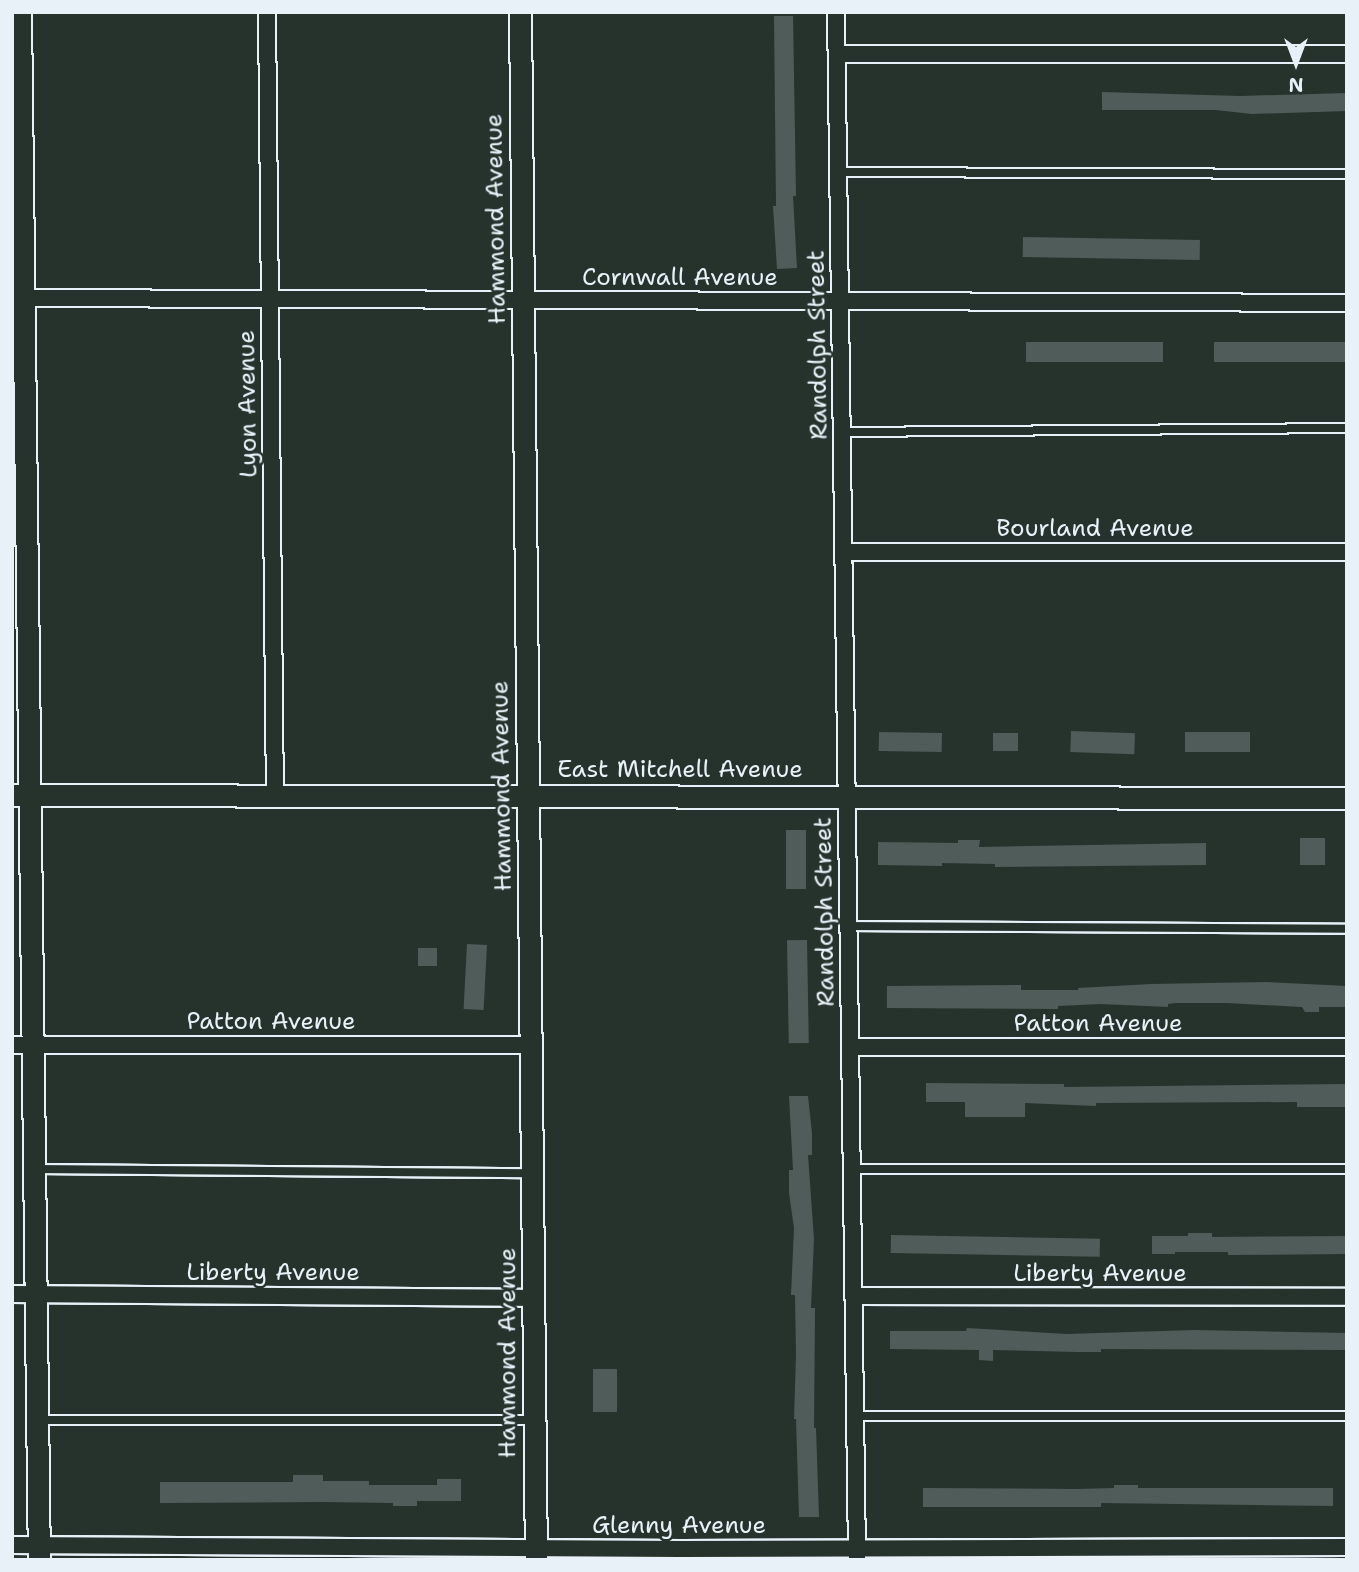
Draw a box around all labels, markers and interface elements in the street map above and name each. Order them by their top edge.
north arrow [1261,28,1331,98]
text: N [1288,72,1304,97]
street label: Hammond Avenue [480,113,512,325]
street label: Randolph Street [802,250,834,440]
street label: Cornwall Avenue [582,264,778,292]
street label: Lyon Avenue [232,330,264,478]
street label: Bourland Avenue [996,515,1194,543]
street label: Hammond Avenue [486,680,518,892]
street label: East Mitchell Avenue [557,756,803,784]
street label: Randolph Street [809,817,841,1007]
street label: Patton Avenue [186,1008,356,1036]
street label: Patton Avenue [1013,1010,1183,1038]
street label: Hammond Avenue [494,1248,522,1458]
street label: Liberty Avenue [186,1259,360,1287]
street label: Liberty Avenue [1013,1260,1187,1288]
street label: Glenny Avenue [592,1512,766,1540]

